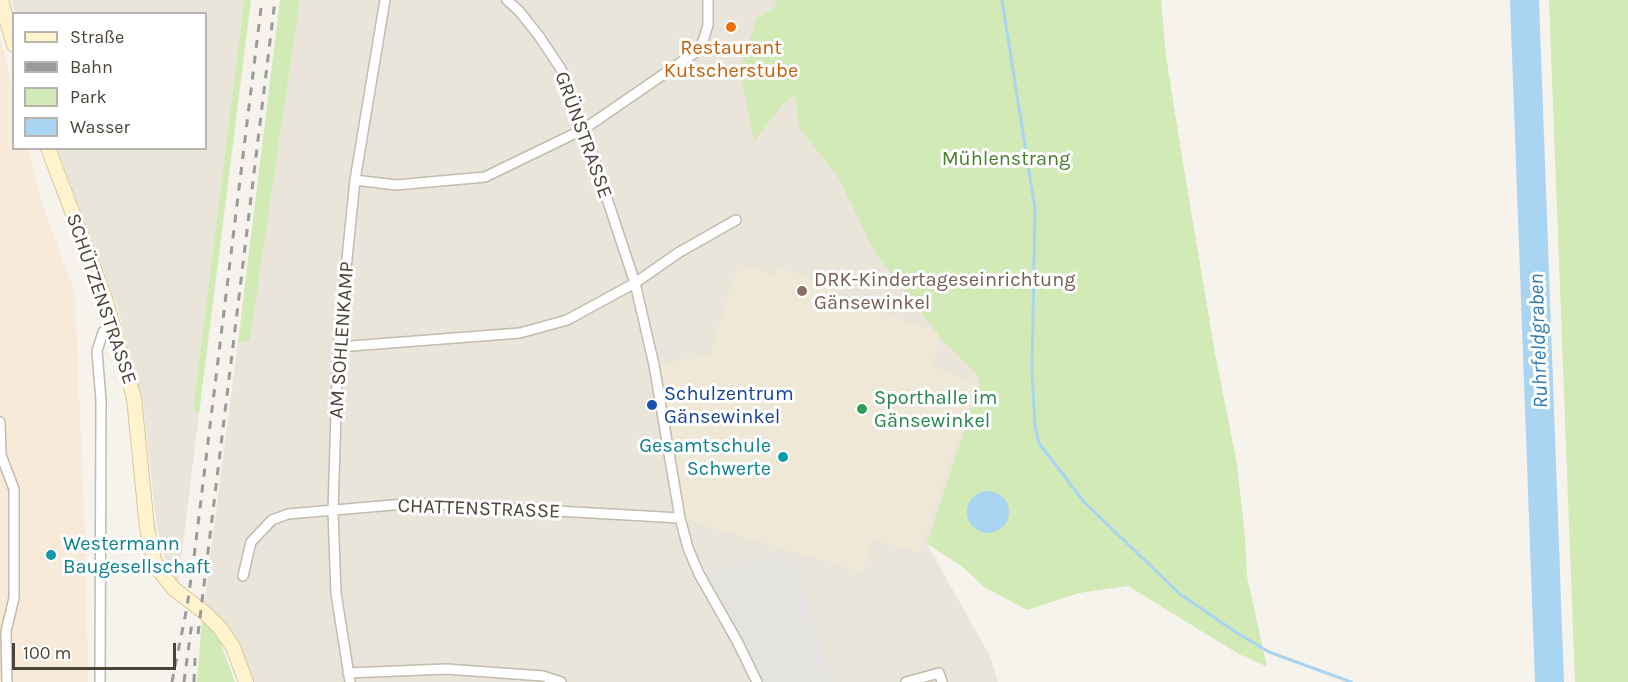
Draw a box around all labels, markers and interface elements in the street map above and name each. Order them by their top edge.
legend [12,12,207,150]
marker: Restaurant Kutscherstube [724,20,738,34]
text: Straße [70,26,124,48]
place label: Restaurant Kutscherstube [664,36,798,83]
text: Bahn [70,56,113,78]
street label: GRÜNSTRASSE [549,68,617,202]
text: Park [70,86,107,108]
text: Wasser [70,116,130,138]
park label: Mühlenstrang [942,147,1070,171]
street label: SCHÜTZENSTRASSE [61,211,141,387]
street label: AM SOHLENKAMP [325,261,359,419]
place label: DRK-Kindertageseinrichtung Gänsewinkel [814,268,1076,315]
water label: Ruhrfeldgraben [1524,273,1554,409]
marker: DRK-Kindertageseinrichtung Gänsewinkel [795,284,809,298]
place label: Schulzentrum Gänsewinkel [664,382,794,429]
place label: Sporthalle im Gänsewinkel [874,386,997,433]
marker: Schulzentrum Gänsewinkel [645,398,659,412]
marker: Sporthalle im Gänsewinkel [855,402,869,416]
place label: Gesamtschule Schwerte [639,434,771,481]
marker: Gesamtschule Schwerte [776,450,790,464]
street label: CHATTENSTRASSE [397,494,561,524]
place label: Westermann Baugesellschaft [63,532,210,579]
marker: Westermann Baugesellschaft [44,548,58,562]
scale bar [15,631,178,669]
text: 100 m [23,642,71,664]

